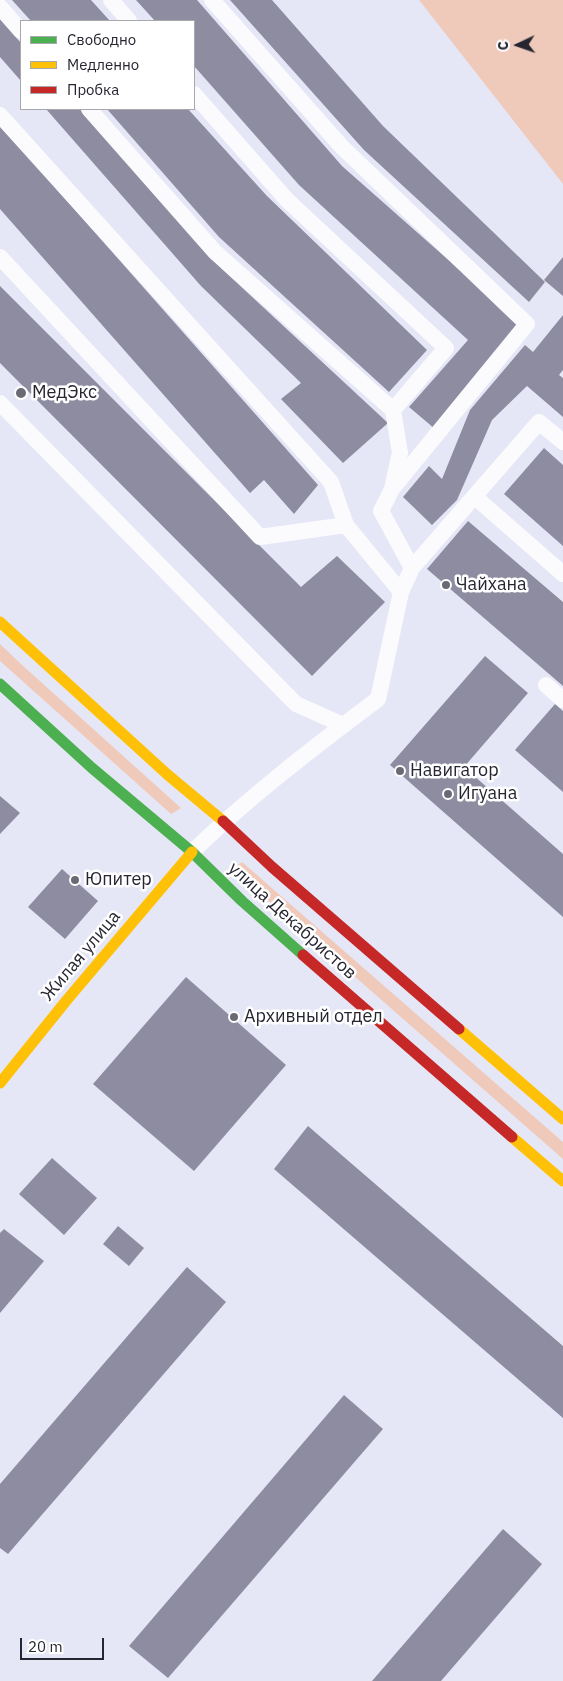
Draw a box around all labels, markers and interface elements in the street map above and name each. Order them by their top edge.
legend [20,20,195,110]
north arrow [493,20,543,70]
text: Свободно [67,30,136,49]
text: С [494,41,512,51]
text: Медленно [67,55,139,74]
text: Пробка [67,80,119,99]
place label: МедЭкс [32,382,97,404]
marker: МедЭкс [14,386,28,400]
place label: Чайхана [456,574,527,596]
marker: Чайхана [440,579,452,591]
place label: Навигатор [410,760,499,782]
marker: Навигатор [394,765,406,777]
place label: Игуана [458,783,517,805]
marker: Игуана [442,788,454,800]
street label: улица Декабристов [223,858,361,984]
place label: Юпитер [85,869,152,891]
marker: Юпитер [69,874,81,886]
street label: Жилая улица [37,906,125,1006]
place label: Архивный отдел [244,1006,383,1028]
marker: Архивный отдел [228,1011,240,1023]
scale bar [22,1628,106,1660]
text: 20 m [28,1637,63,1656]

